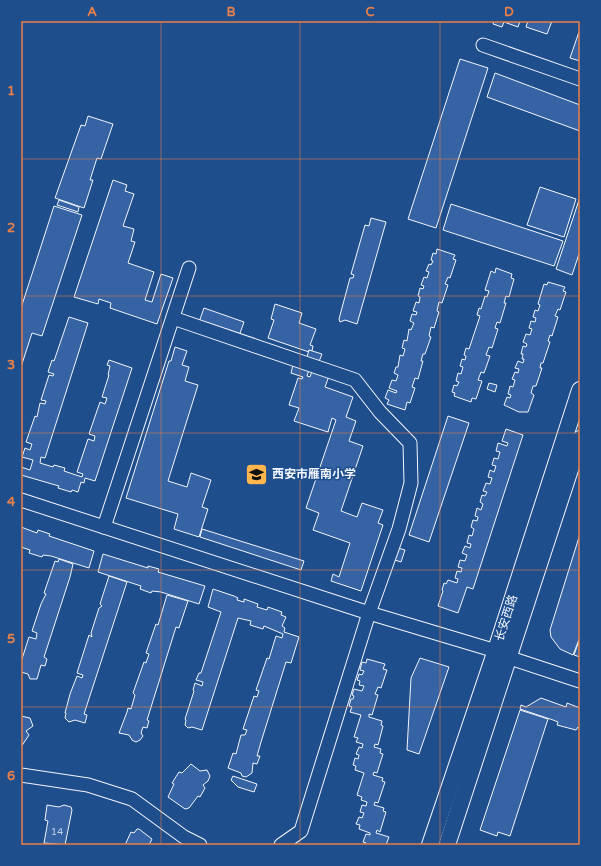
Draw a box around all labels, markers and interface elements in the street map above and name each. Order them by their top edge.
text: A [87,4,97,20]
text: B [226,4,236,20]
text: C [365,4,375,20]
text: D [504,4,514,20]
text: 1 [7,83,15,99]
text: 2 [7,220,15,236]
text: 3 [7,357,15,373]
school or university icon: 西安市雁南小学 [244,461,270,487]
place label: 西安市雁南小学 [272,467,356,481]
text: 4 [7,494,16,510]
street label: 长安西路 [492,593,520,643]
text: 5 [7,631,15,647]
text: 6 [7,768,15,784]
house number: 14 [51,826,63,838]

